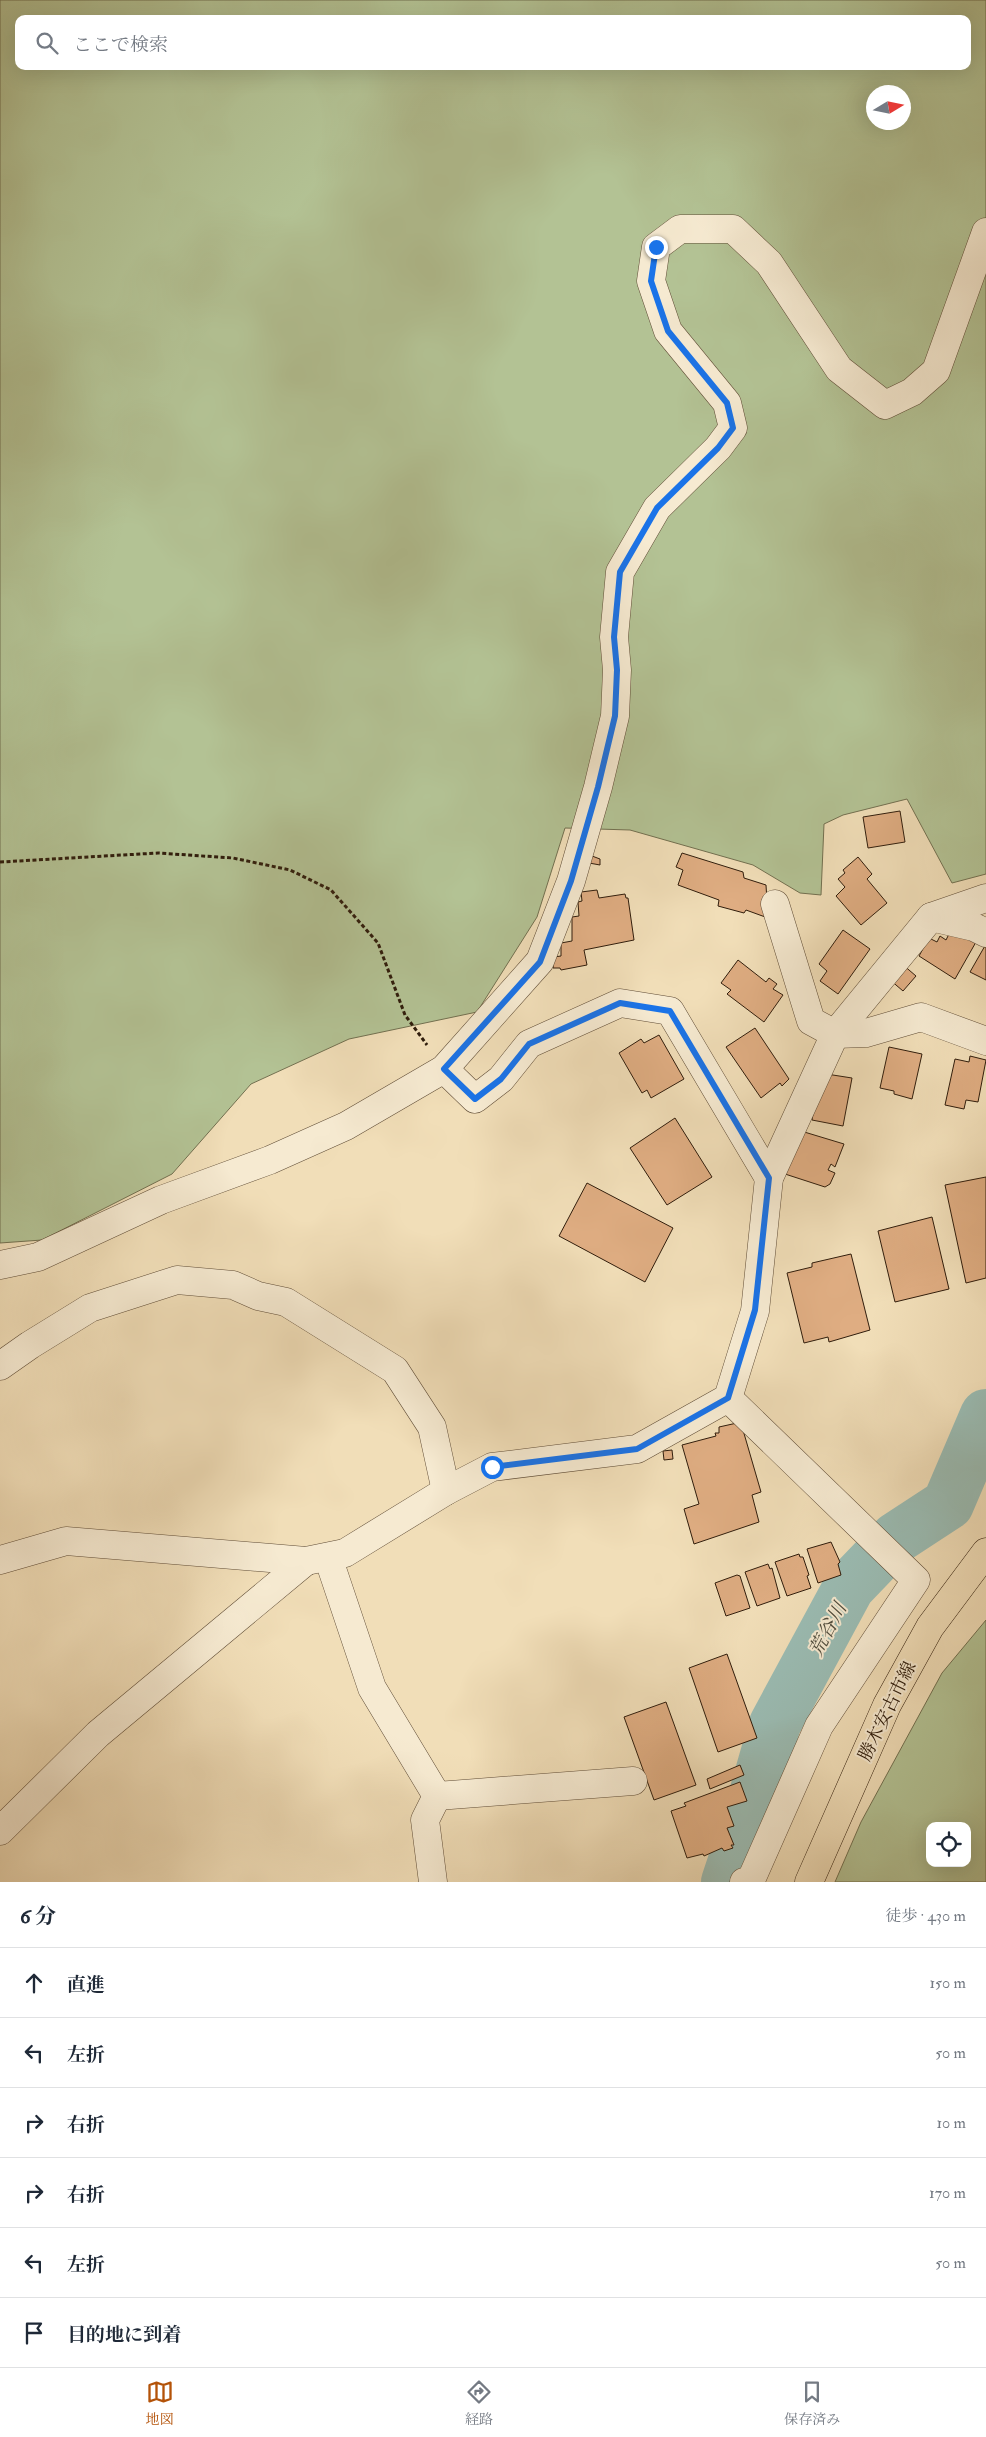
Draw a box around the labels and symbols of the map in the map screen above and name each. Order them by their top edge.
north arrow [866,85,911,130]
route end [645,236,668,259]
route start [481,1456,504,1479]
water label: 荒谷川 [804,1597,853,1660]
street label: 勝木安古市線 [853,1658,921,1765]

